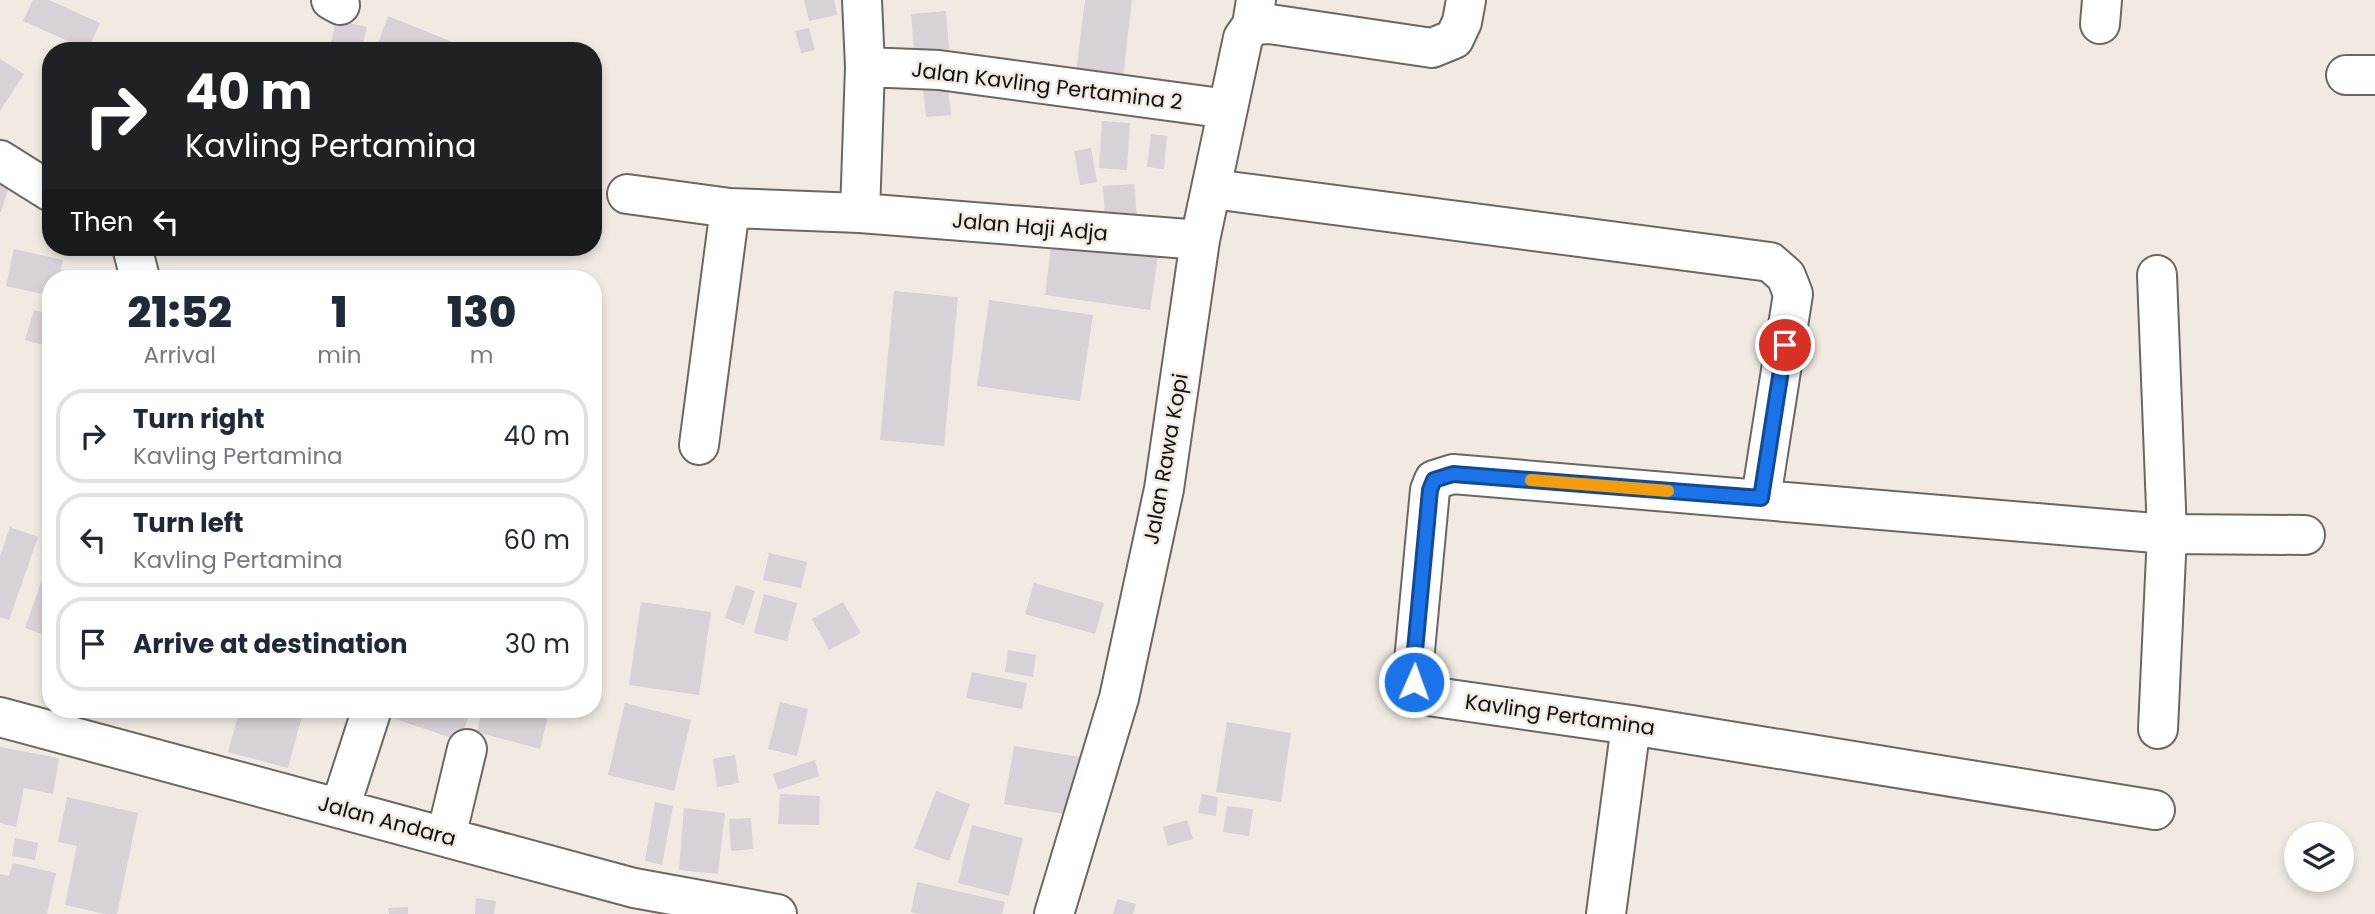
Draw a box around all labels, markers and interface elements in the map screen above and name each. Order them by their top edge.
street label: Jalan Kavling Pertamina 2 [910,54,1184,117]
text: 40 m [185,58,312,126]
icon: right [70,70,161,161]
text: Kavling Pertamina [185,123,477,168]
icon: left [147,203,185,241]
text: Then [70,204,133,240]
street label: Jalan Haji Adja [951,205,1109,248]
text: 21:52 [128,283,232,342]
text: 1 [331,283,348,342]
text: 130 [447,283,516,342]
pin [1755,315,1815,375]
icon: arrive [1766,326,1804,364]
text: Arrival [143,339,216,371]
text: min [317,339,361,371]
text: m [470,339,494,371]
street label: Jalan Rawa Kopi [1136,371,1195,547]
text: Turn right [133,401,265,437]
icon: right [74,417,112,455]
text: 40 m [504,418,570,454]
text: Kavling Pertamina [133,440,343,472]
text: Turn left [133,505,244,541]
icon: left [74,521,112,559]
text: 60 m [503,522,570,558]
text: Kavling Pertamina [133,544,343,576]
icon: arrive [74,625,112,663]
text: Arrive at destination [133,626,408,662]
text: 30 m [505,626,570,662]
position arrow [1377,645,1451,719]
street label: Kavling Pertamina [1463,687,1657,742]
street label: Jalan Andara [315,788,459,853]
map controls [2284,822,2354,892]
button: layers [2284,822,2354,892]

